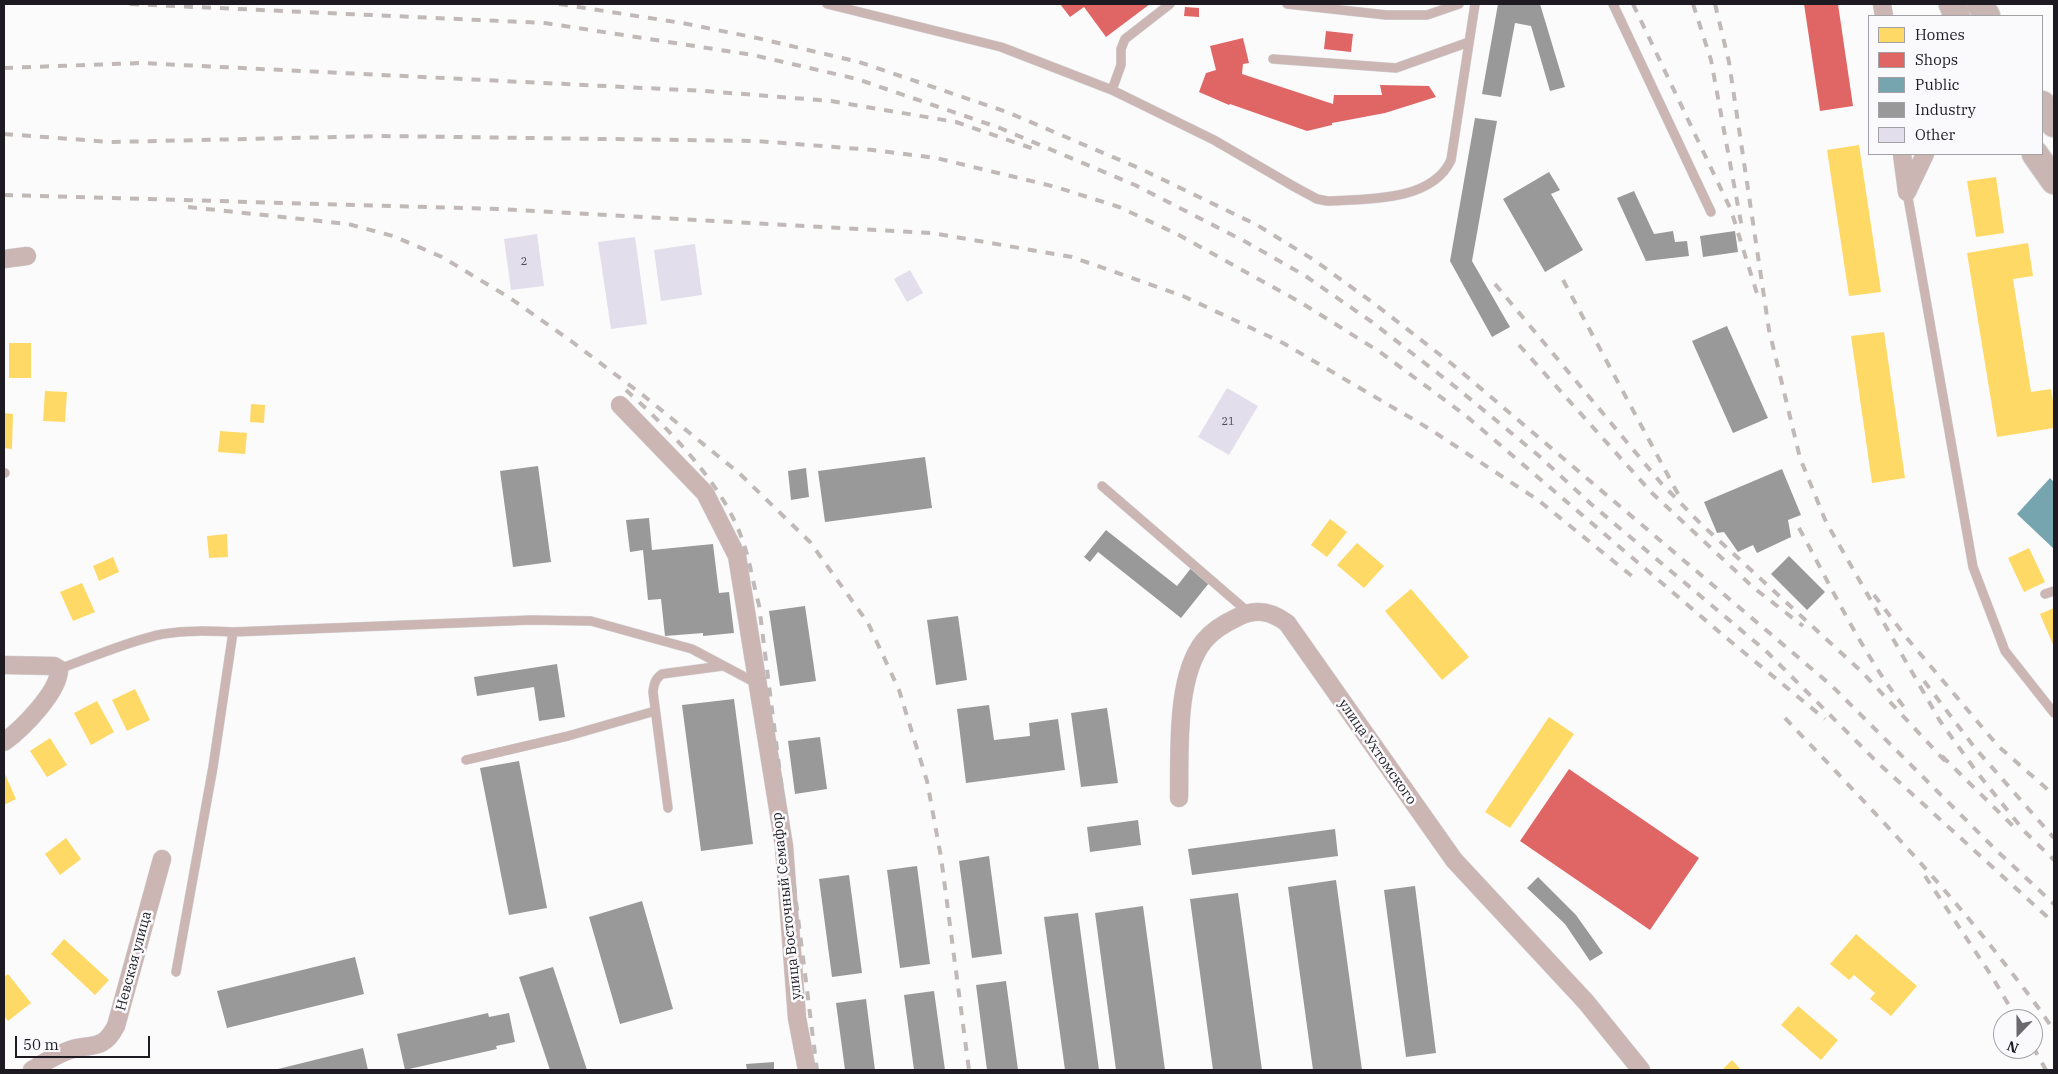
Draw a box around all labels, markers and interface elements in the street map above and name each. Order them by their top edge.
legend [1868,15,2043,155]
text: Homes [1915,25,1965,44]
text: Shops [1915,50,1958,69]
text: Public [1915,75,1960,94]
text: Industry [1915,100,1976,119]
text: Other [1915,125,1955,144]
house number: 2 [521,255,527,269]
house number: 21 [1221,415,1235,429]
street label: улица Ухтомского [1334,696,1420,808]
street label: улица Восточный Семафор [769,812,805,1000]
street label: Невская улица [113,909,155,1013]
north arrow [1993,1009,2043,1059]
scale bar [18,1026,152,1058]
text: 50 m [23,1035,59,1054]
text: N [2004,1037,2021,1057]

